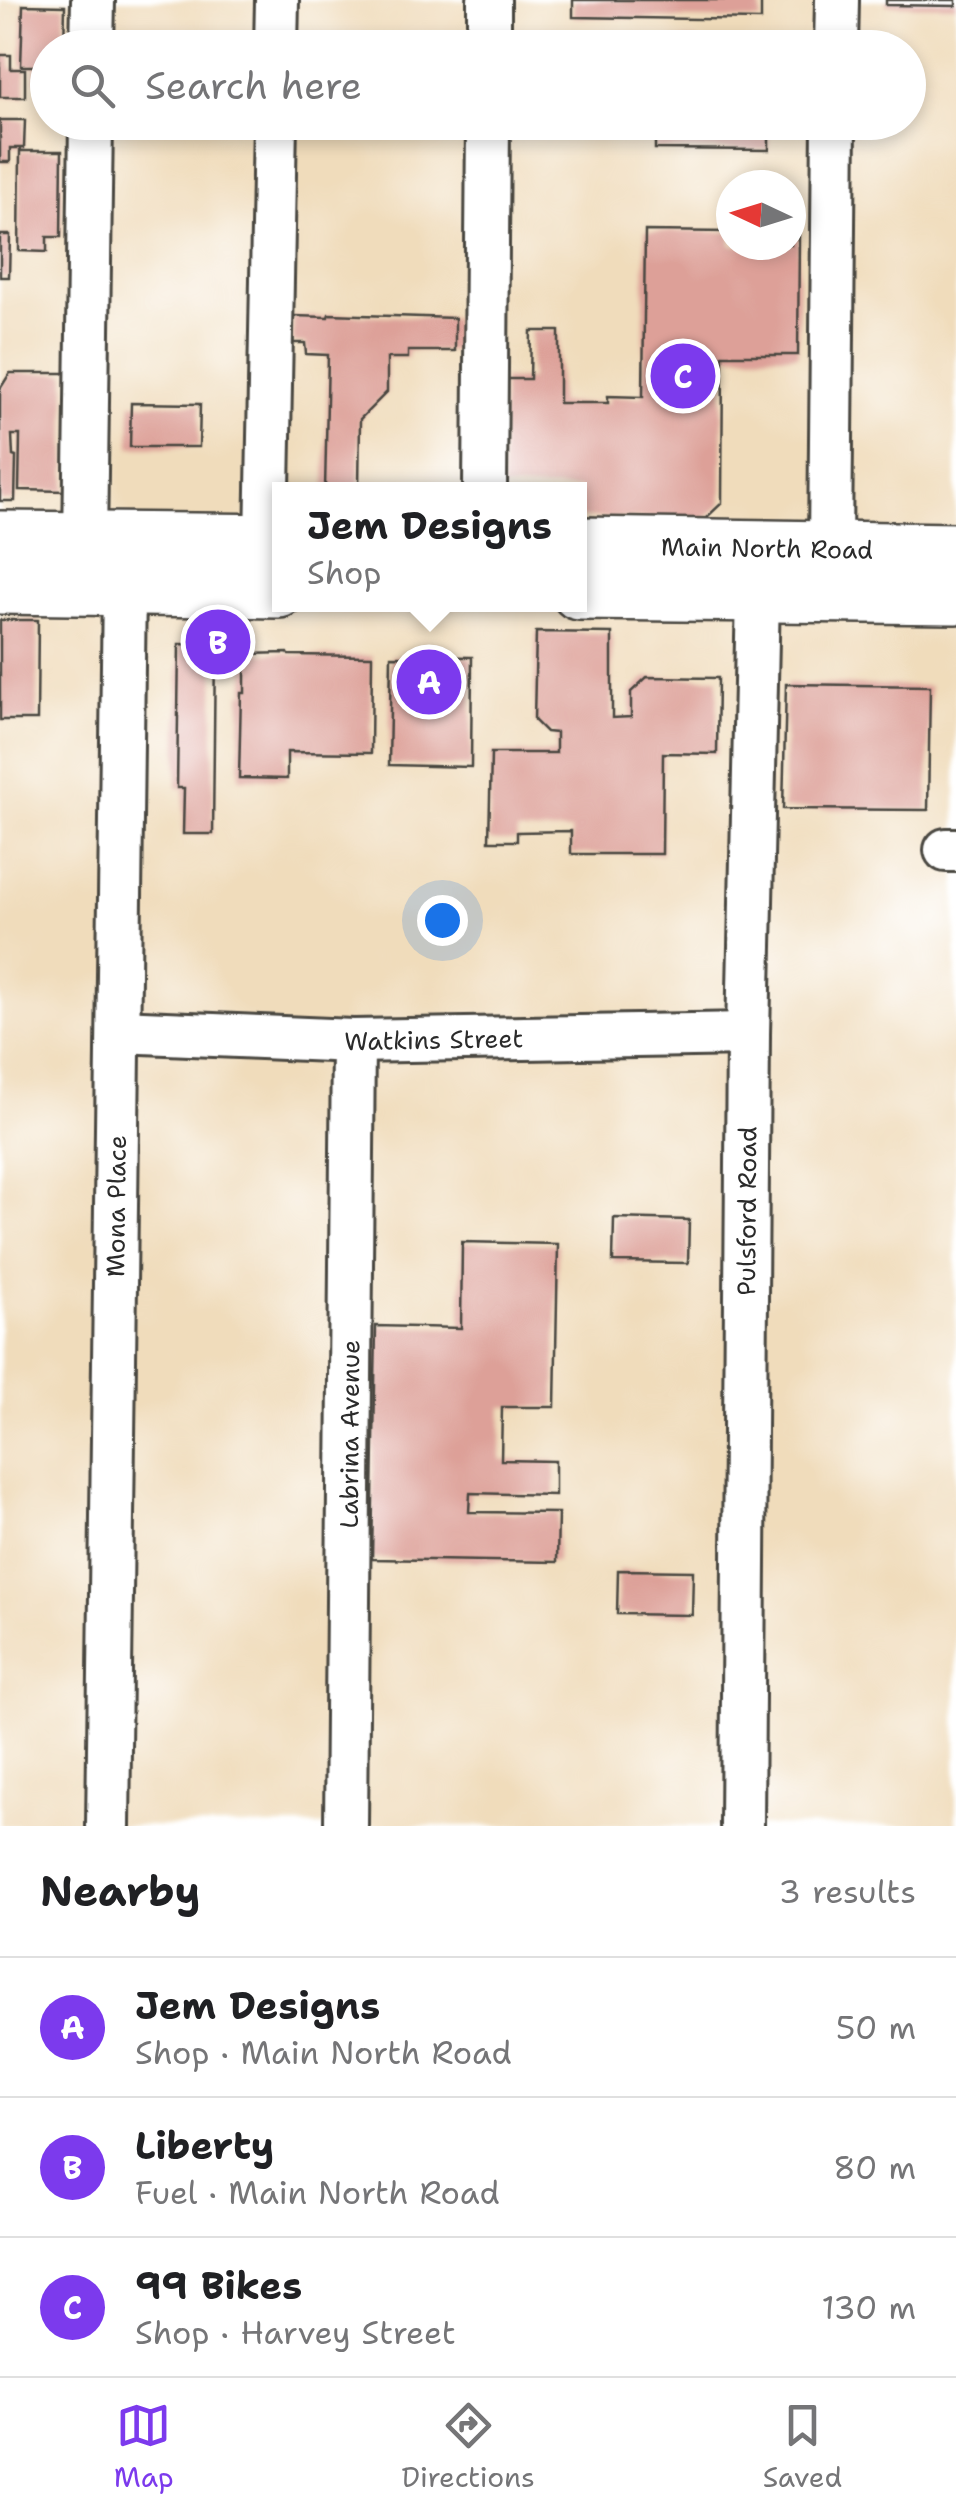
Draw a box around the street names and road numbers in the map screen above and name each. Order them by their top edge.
street label: Main North Road [661,529,873,567]
street label: Watkins Street [344,1021,523,1058]
street label: Pulsford Road [729,1126,764,1296]
street label: Mona Place [98,1135,134,1277]
street label: Labrina Avenue [332,1340,367,1528]

